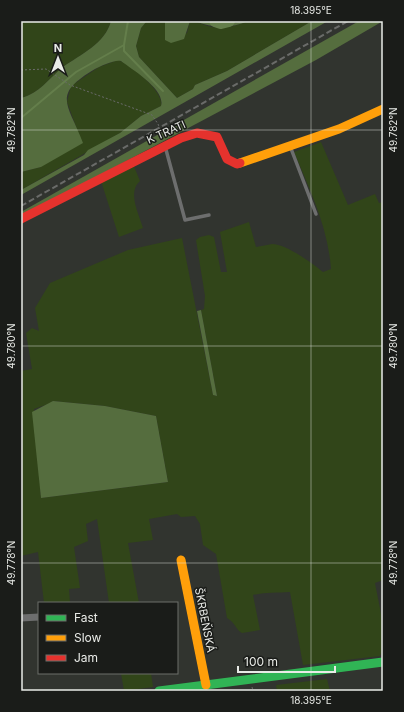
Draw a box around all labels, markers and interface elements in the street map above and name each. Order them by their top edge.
text: 18.395°E [290,4,332,16]
north arrow [38,38,78,78]
text: N [54,41,62,55]
text: 49.782°N [5,107,17,153]
text: 49.782°N [387,107,399,153]
street label: K TRATI [144,117,188,147]
text: 49.780°N [5,323,17,369]
text: 49.780°N [387,323,399,369]
text: 49.778°N [5,541,17,585]
text: 49.778°N [387,541,399,585]
street label: ŠKRBEŇSKÁ [192,586,218,654]
legend [38,602,178,674]
text: Fast [74,610,98,625]
text: Slow [74,630,102,645]
scale bar [238,648,335,674]
text: Jam [74,650,98,665]
text: 100 m [244,654,278,669]
text: 18.395°E [290,694,332,706]

